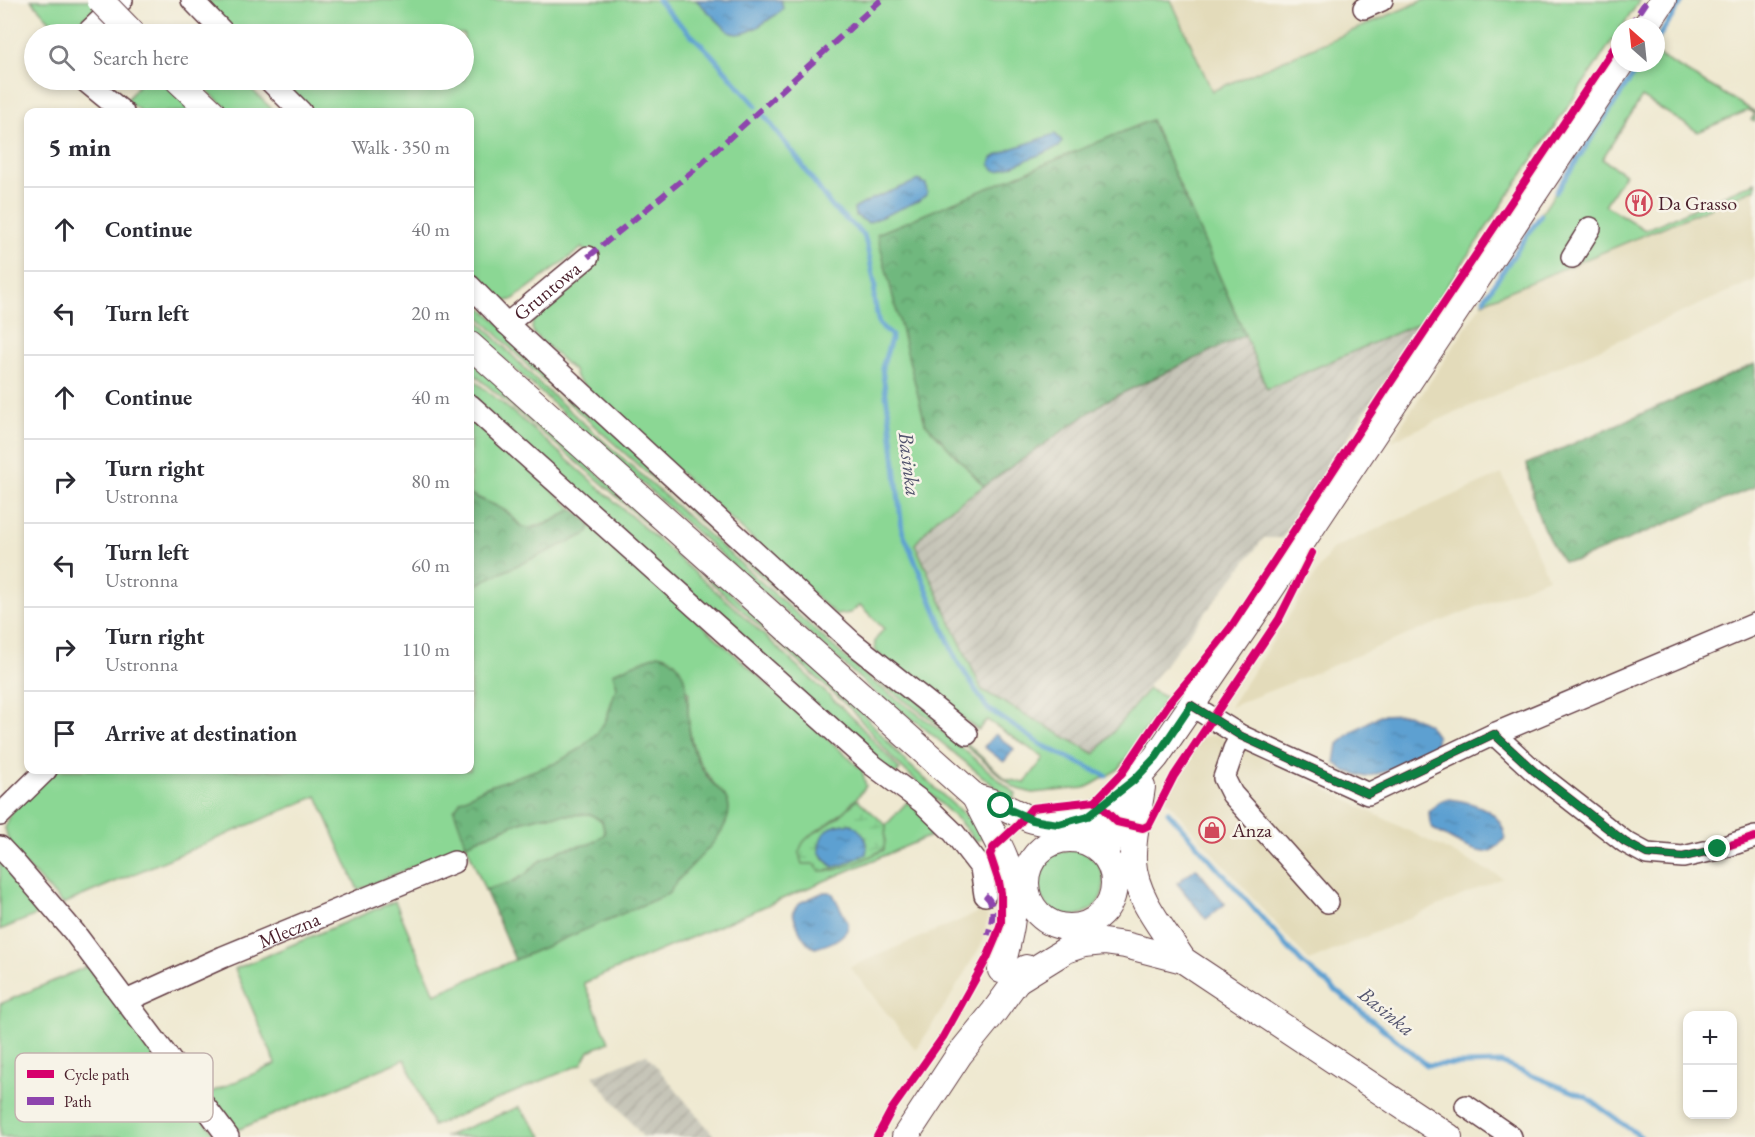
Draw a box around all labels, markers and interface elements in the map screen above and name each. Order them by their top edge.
north arrow [1611,18,1665,72]
search box [24,24,474,90]
icon: search [45,41,78,74]
text: Search here [93,43,188,72]
text: 5 min [48,130,111,164]
text: Walk · 350 m [351,134,450,160]
restaurant icon: Da Grasso [1624,188,1654,218]
place label: Da Grasso [1658,190,1737,216]
icon: ahead [48,213,81,246]
text: Continue [105,215,192,244]
text: 40 m [411,216,450,242]
street label: Gruntowa [508,255,586,326]
icon: left [48,297,81,330]
text: Turn left [105,299,189,328]
text: 20 m [411,300,450,326]
icon: ahead [48,381,81,414]
text: Continue [105,383,192,412]
text: 40 m [411,384,450,410]
water label: Basinka [893,429,927,498]
text: Turn right [105,454,204,483]
icon: right [48,465,81,498]
text: 80 m [411,468,450,494]
text: Ustronna [105,483,178,509]
text: Turn left [105,538,189,567]
icon: left [48,549,81,582]
text: 60 m [411,552,450,578]
text: Ustronna [105,567,178,593]
text: Turn right [105,622,204,651]
icon: right [48,633,81,666]
text: 110 m [402,636,450,662]
text: Ustronna [105,651,178,677]
icon: arrive [48,717,81,750]
text: Arrive at destination [105,719,297,748]
route start [987,792,1013,818]
shop icon: Anza [1197,815,1227,845]
place label: Anza [1231,817,1272,843]
route end [1704,835,1730,861]
street label: Mleczna [254,906,324,954]
water label: Basinka [1353,980,1421,1042]
map controls [1683,1011,1737,1119]
button: + [1683,1011,1737,1065]
legend [15,1053,213,1122]
text: Cycle path [64,1064,129,1085]
button: − [1683,1065,1737,1119]
text: Path [64,1091,92,1112]

